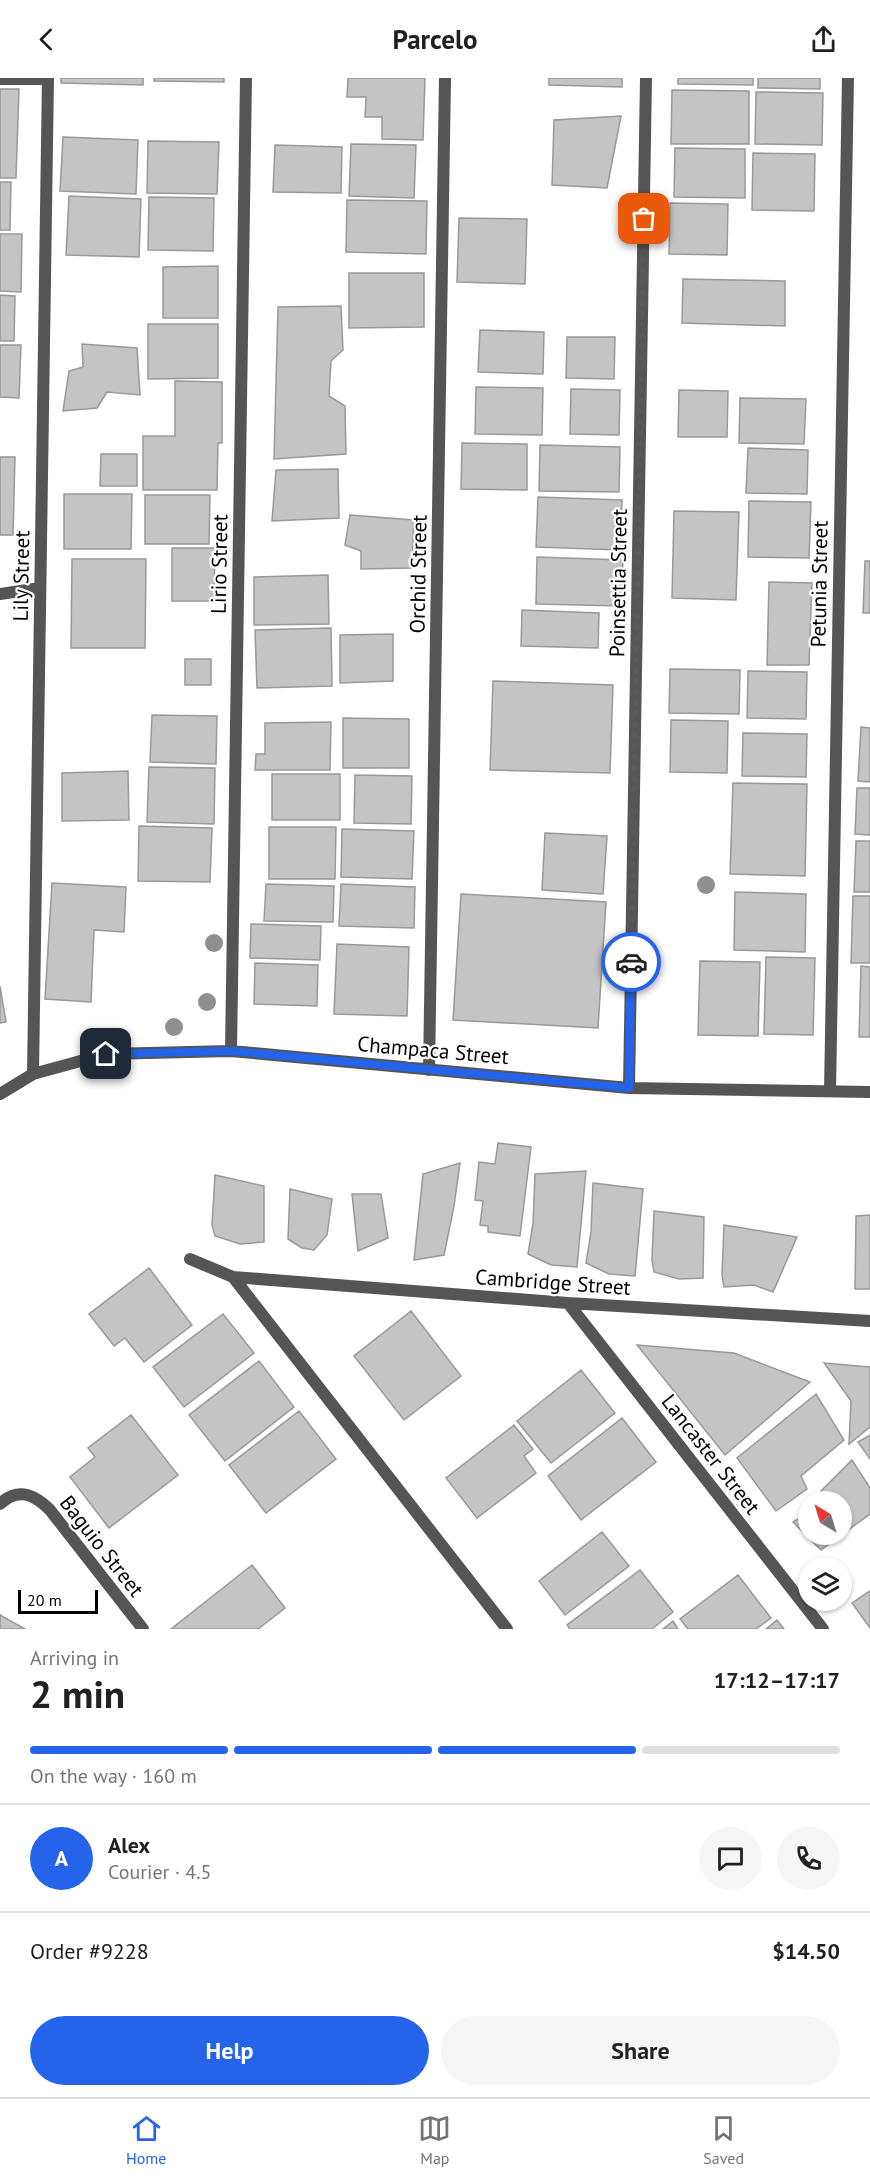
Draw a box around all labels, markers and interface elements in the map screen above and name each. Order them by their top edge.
text: Parcelo [393,22,477,56]
icon: back [30,23,63,56]
icon: share [807,23,840,56]
pin [618,193,669,244]
icon: bag [627,202,660,235]
street label: Poinsettia Street [603,509,633,657]
street label: Lirio Street [205,514,233,614]
street label: Orchid Street [403,514,433,634]
street label: Petunia Street [804,520,834,648]
street label: Lily Street [7,530,35,622]
courier [601,932,661,992]
icon: car [615,946,648,979]
pin [80,1028,131,1079]
street label: Champaca Street [356,1030,510,1070]
icon: home [89,1037,122,1070]
street label: Cambridge Street [474,1263,632,1301]
street label: Lancaster Street [656,1389,766,1519]
street label: Baguio Street [54,1490,150,1602]
north arrow [798,1491,852,1545]
map controls [798,1491,852,1611]
button: layers [798,1557,852,1611]
scale bar [18,1587,98,1614]
text: 20 m [27,1590,62,1610]
text: Arriving in [30,1645,119,1671]
text: 17:12–17:17 [714,1666,840,1694]
text: 2 min [30,1668,125,1719]
text: On the way · 160 m [30,1763,197,1789]
button: chat [699,1827,762,1890]
button: phone [777,1827,840,1890]
text: Alex [108,1831,150,1859]
text: A [55,1844,68,1872]
text: Courier · 4.5 [108,1859,211,1885]
text: Order #9228 [30,1937,149,1965]
text: $14.50 [772,1937,840,1965]
button: Help [30,2016,429,2085]
button: Share [441,2016,840,2085]
tab: Home [126,2112,166,2168]
tab: Map [418,2112,451,2168]
tab: Saved [703,2112,744,2168]

